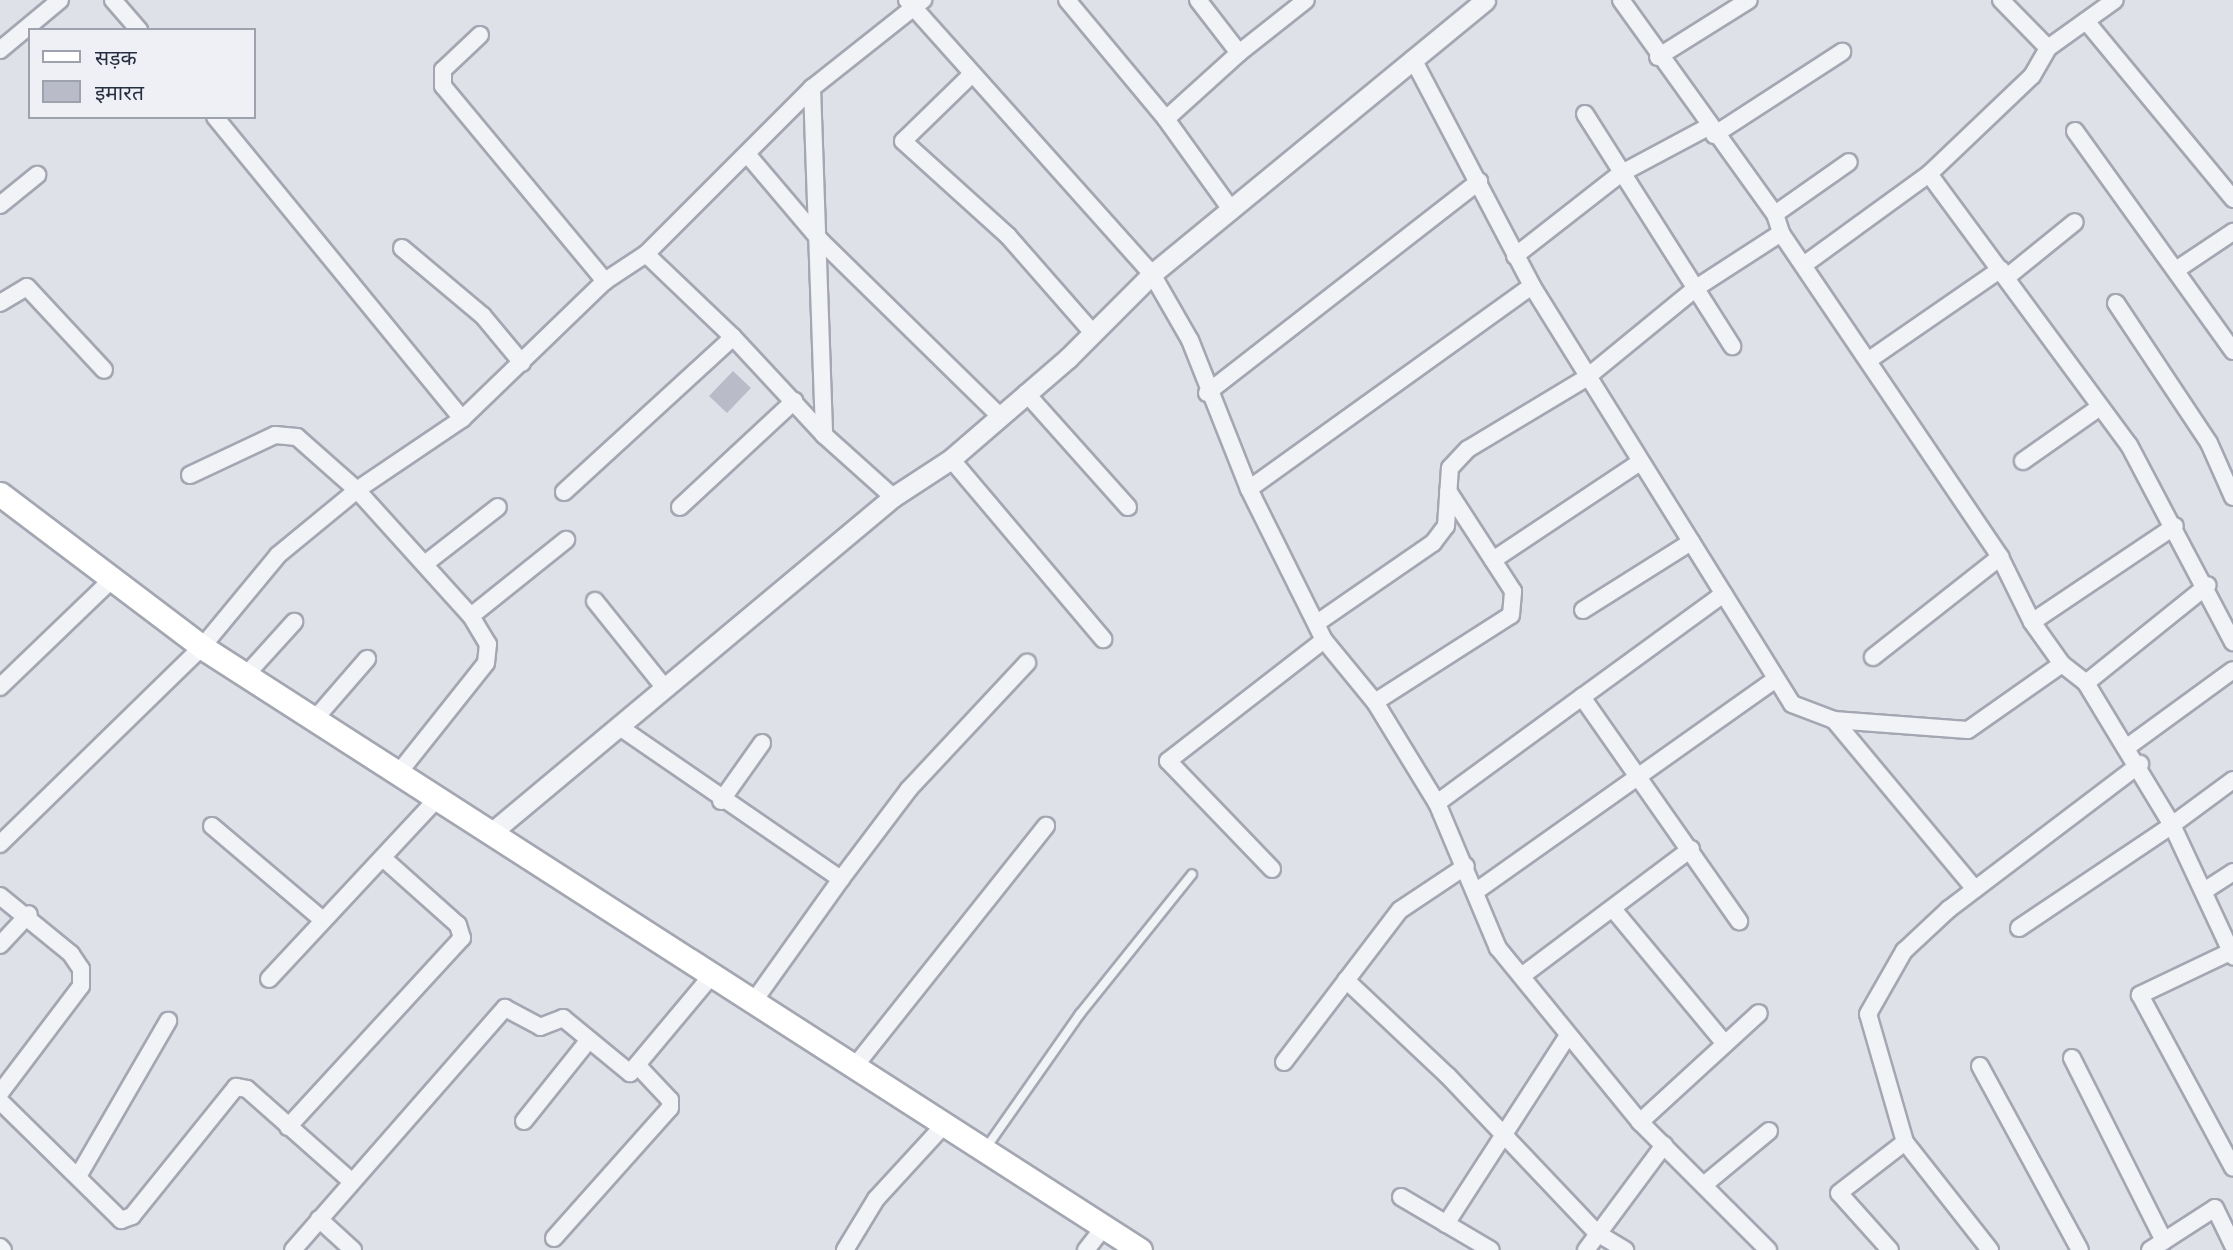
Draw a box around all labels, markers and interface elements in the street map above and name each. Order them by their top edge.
legend [28,28,256,119]
text: सड़क [95,43,137,71]
text: इमारत [95,78,144,106]

